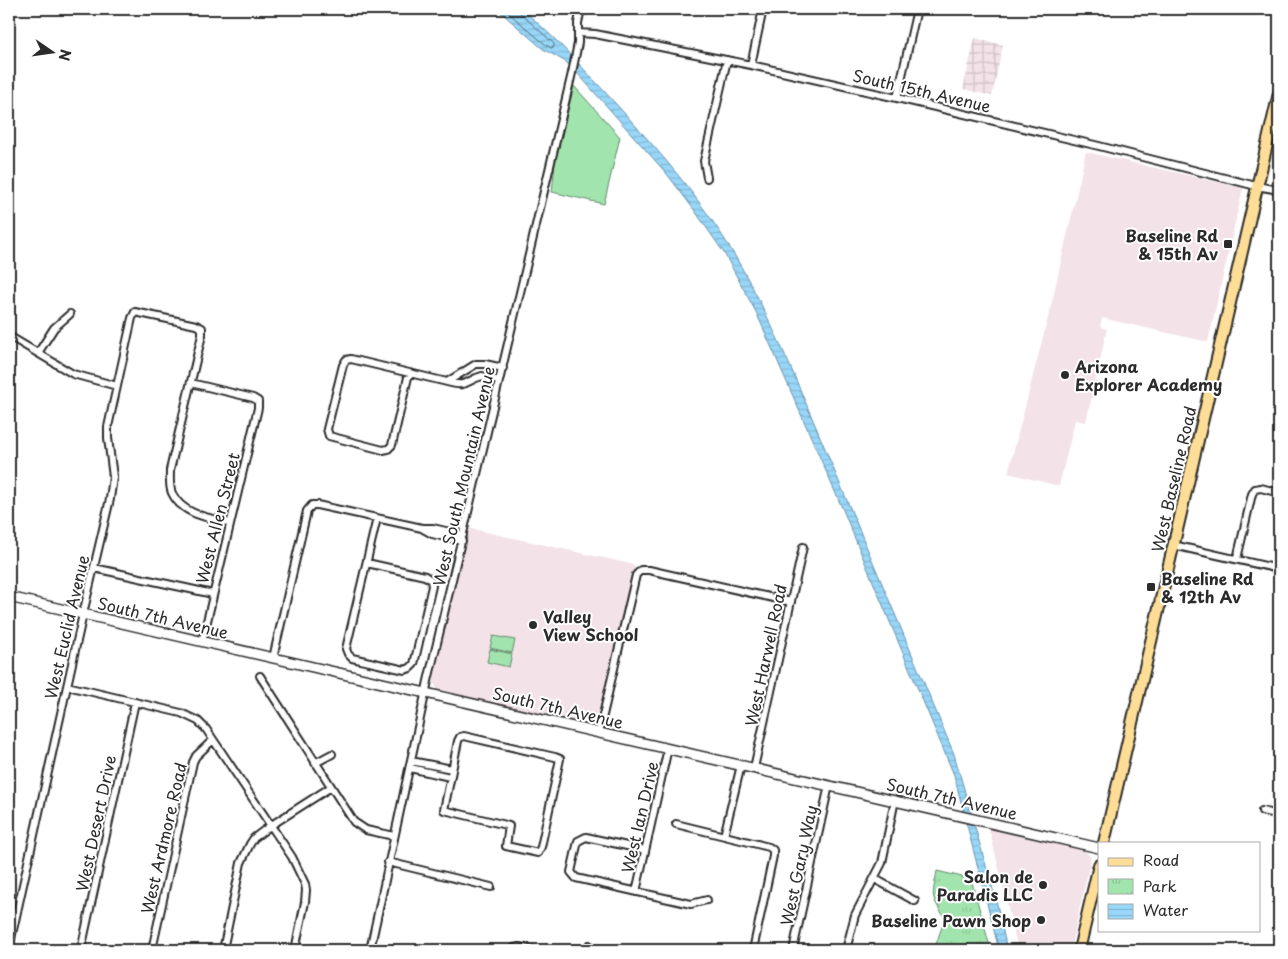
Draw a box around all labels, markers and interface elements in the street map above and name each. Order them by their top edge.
north arrow [28,28,78,78]
text: N [54,47,77,63]
street label: South 15th Avenue [851,62,994,118]
place label: Baseline Rd & 15th Av [1125,223,1218,265]
marker: Baseline Rd & 15th Av [1222,238,1234,250]
place label: Arizona Explorer Academy [1074,354,1222,396]
street label: West South Mountain Avenue [426,364,500,588]
marker: Arizona Explorer Academy [1059,369,1071,381]
street label: West Baseline Road [1145,404,1201,554]
street label: West Allen Street [189,449,245,586]
street label: West Euclid Avenue [38,552,94,701]
place label: Baseline Rd & 12th Av [1161,566,1254,608]
marker: Baseline Rd & 12th Av [1145,581,1157,593]
street label: West Harwell Road [738,582,792,728]
street label: South 7th Avenue [95,590,231,644]
place label: Valley View School [543,604,638,646]
marker: Valley View School [527,619,539,631]
street label: South 7th Avenue [490,680,626,734]
street label: West Desert Drive [69,752,121,894]
street label: West Ian Drive [615,759,663,875]
street label: West Ardmore Road [134,760,192,916]
street label: South 7th Avenue [884,771,1020,825]
street label: West Gary Way [774,803,822,927]
legend [1098,842,1260,932]
text: Road [1143,848,1179,871]
place label: Salon de Paradis LLC [937,864,1033,906]
text: Park [1143,874,1177,897]
marker: Salon de Paradis LLC [1037,879,1049,891]
text: Water [1143,898,1188,921]
place label: Baseline Pawn Shop [871,908,1031,932]
marker: Baseline Pawn Shop [1035,914,1047,926]

